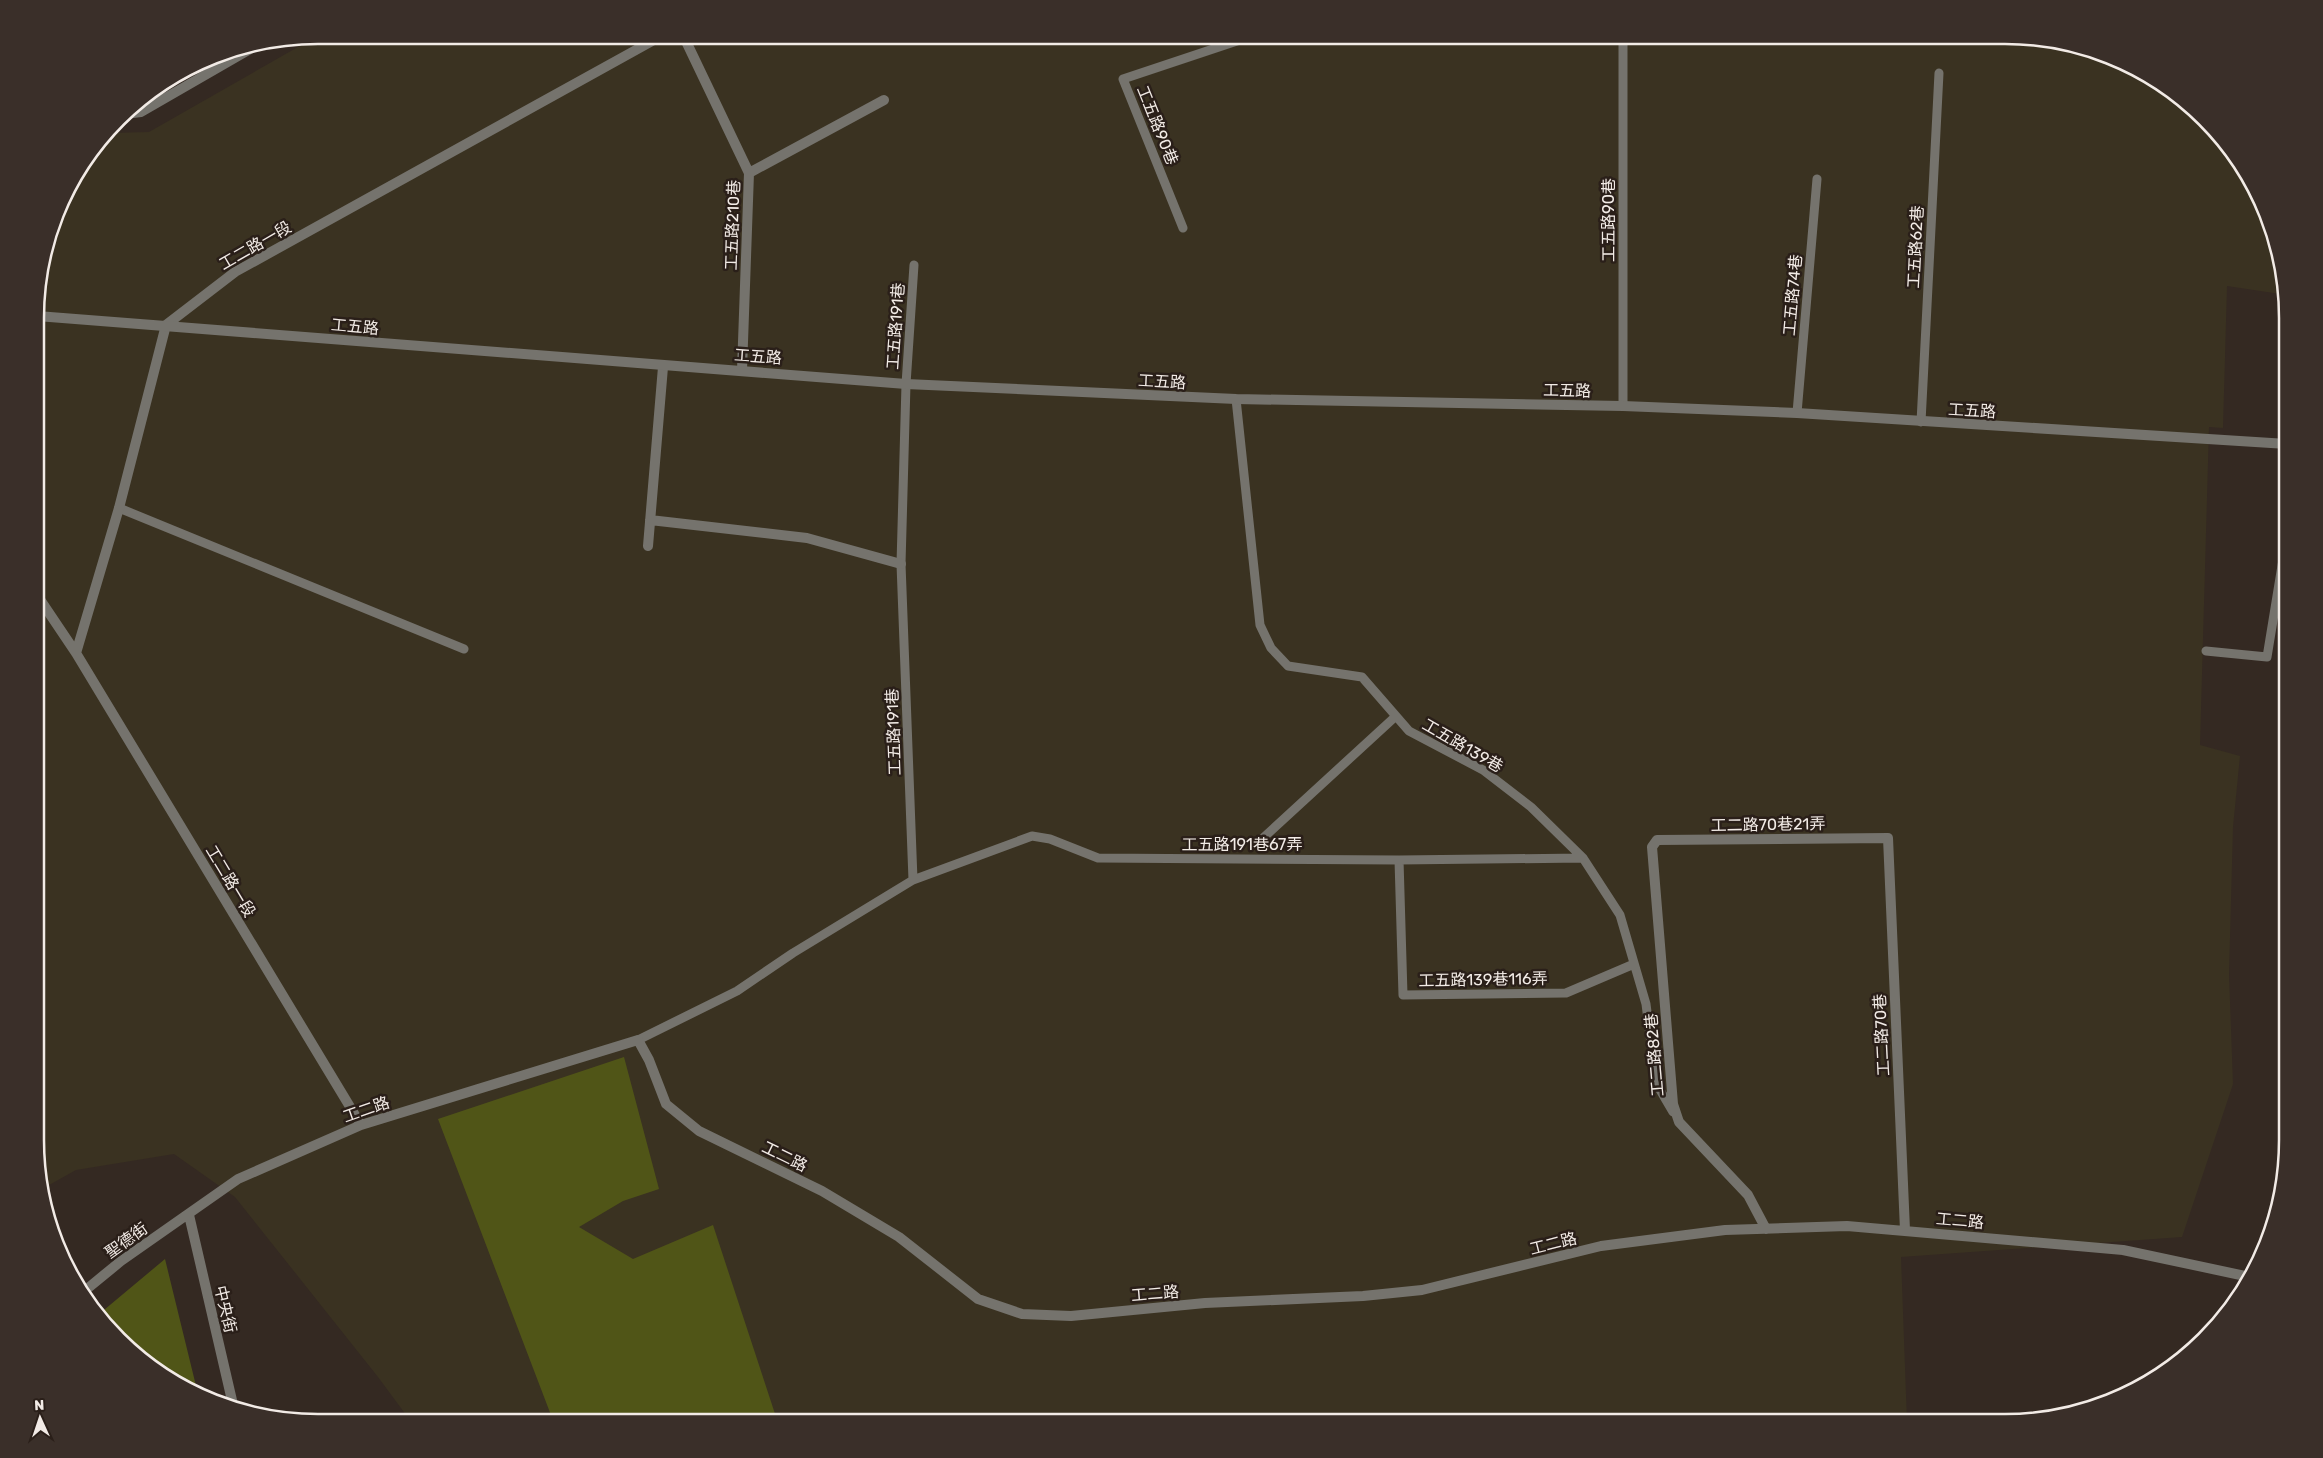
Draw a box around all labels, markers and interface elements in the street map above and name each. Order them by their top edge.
street label: 工五路90巷 [1133,83,1182,168]
street label: 工五路90巷 [1599,178,1618,262]
street label: 工五路210巷 [721,180,744,271]
street label: 工五路62巷 [1904,205,1927,289]
street label: 工二路一段 [216,217,295,274]
street label: 工五路74巷 [1779,254,1806,337]
street label: 工五路191巷 [883,282,908,370]
street label: 工五路 [330,315,380,338]
street label: 工五路 [733,345,783,368]
street label: 工五路 [1138,371,1186,392]
street label: 工五路 [1543,381,1591,400]
street label: 工五路 [1948,400,1996,421]
street label: 工五路191巷 [882,688,905,776]
street label: 工五路139巷 [1419,715,1506,776]
street label: 工二路70巷21弄 [1711,814,1825,835]
street label: 工五路191巷67弄 [1182,835,1302,854]
street label: 工二路一段 [202,842,259,920]
street label: 工五路139巷116弄 [1418,969,1548,990]
street label: 工二路70巷 [1870,993,1893,1077]
street label: 工二路82巷 [1641,1012,1668,1097]
street label: 工二路 [340,1093,392,1126]
street label: 工二路 [759,1137,811,1176]
street label: 工二路 [1935,1209,1985,1232]
street label: 聖德街 [101,1219,151,1262]
street label: 工二路 [1528,1228,1579,1259]
street label: 工二路 [1130,1282,1180,1305]
street label: 中央街 [211,1284,240,1335]
north arrow [15,1393,65,1443]
text: N [34,1397,45,1414]

